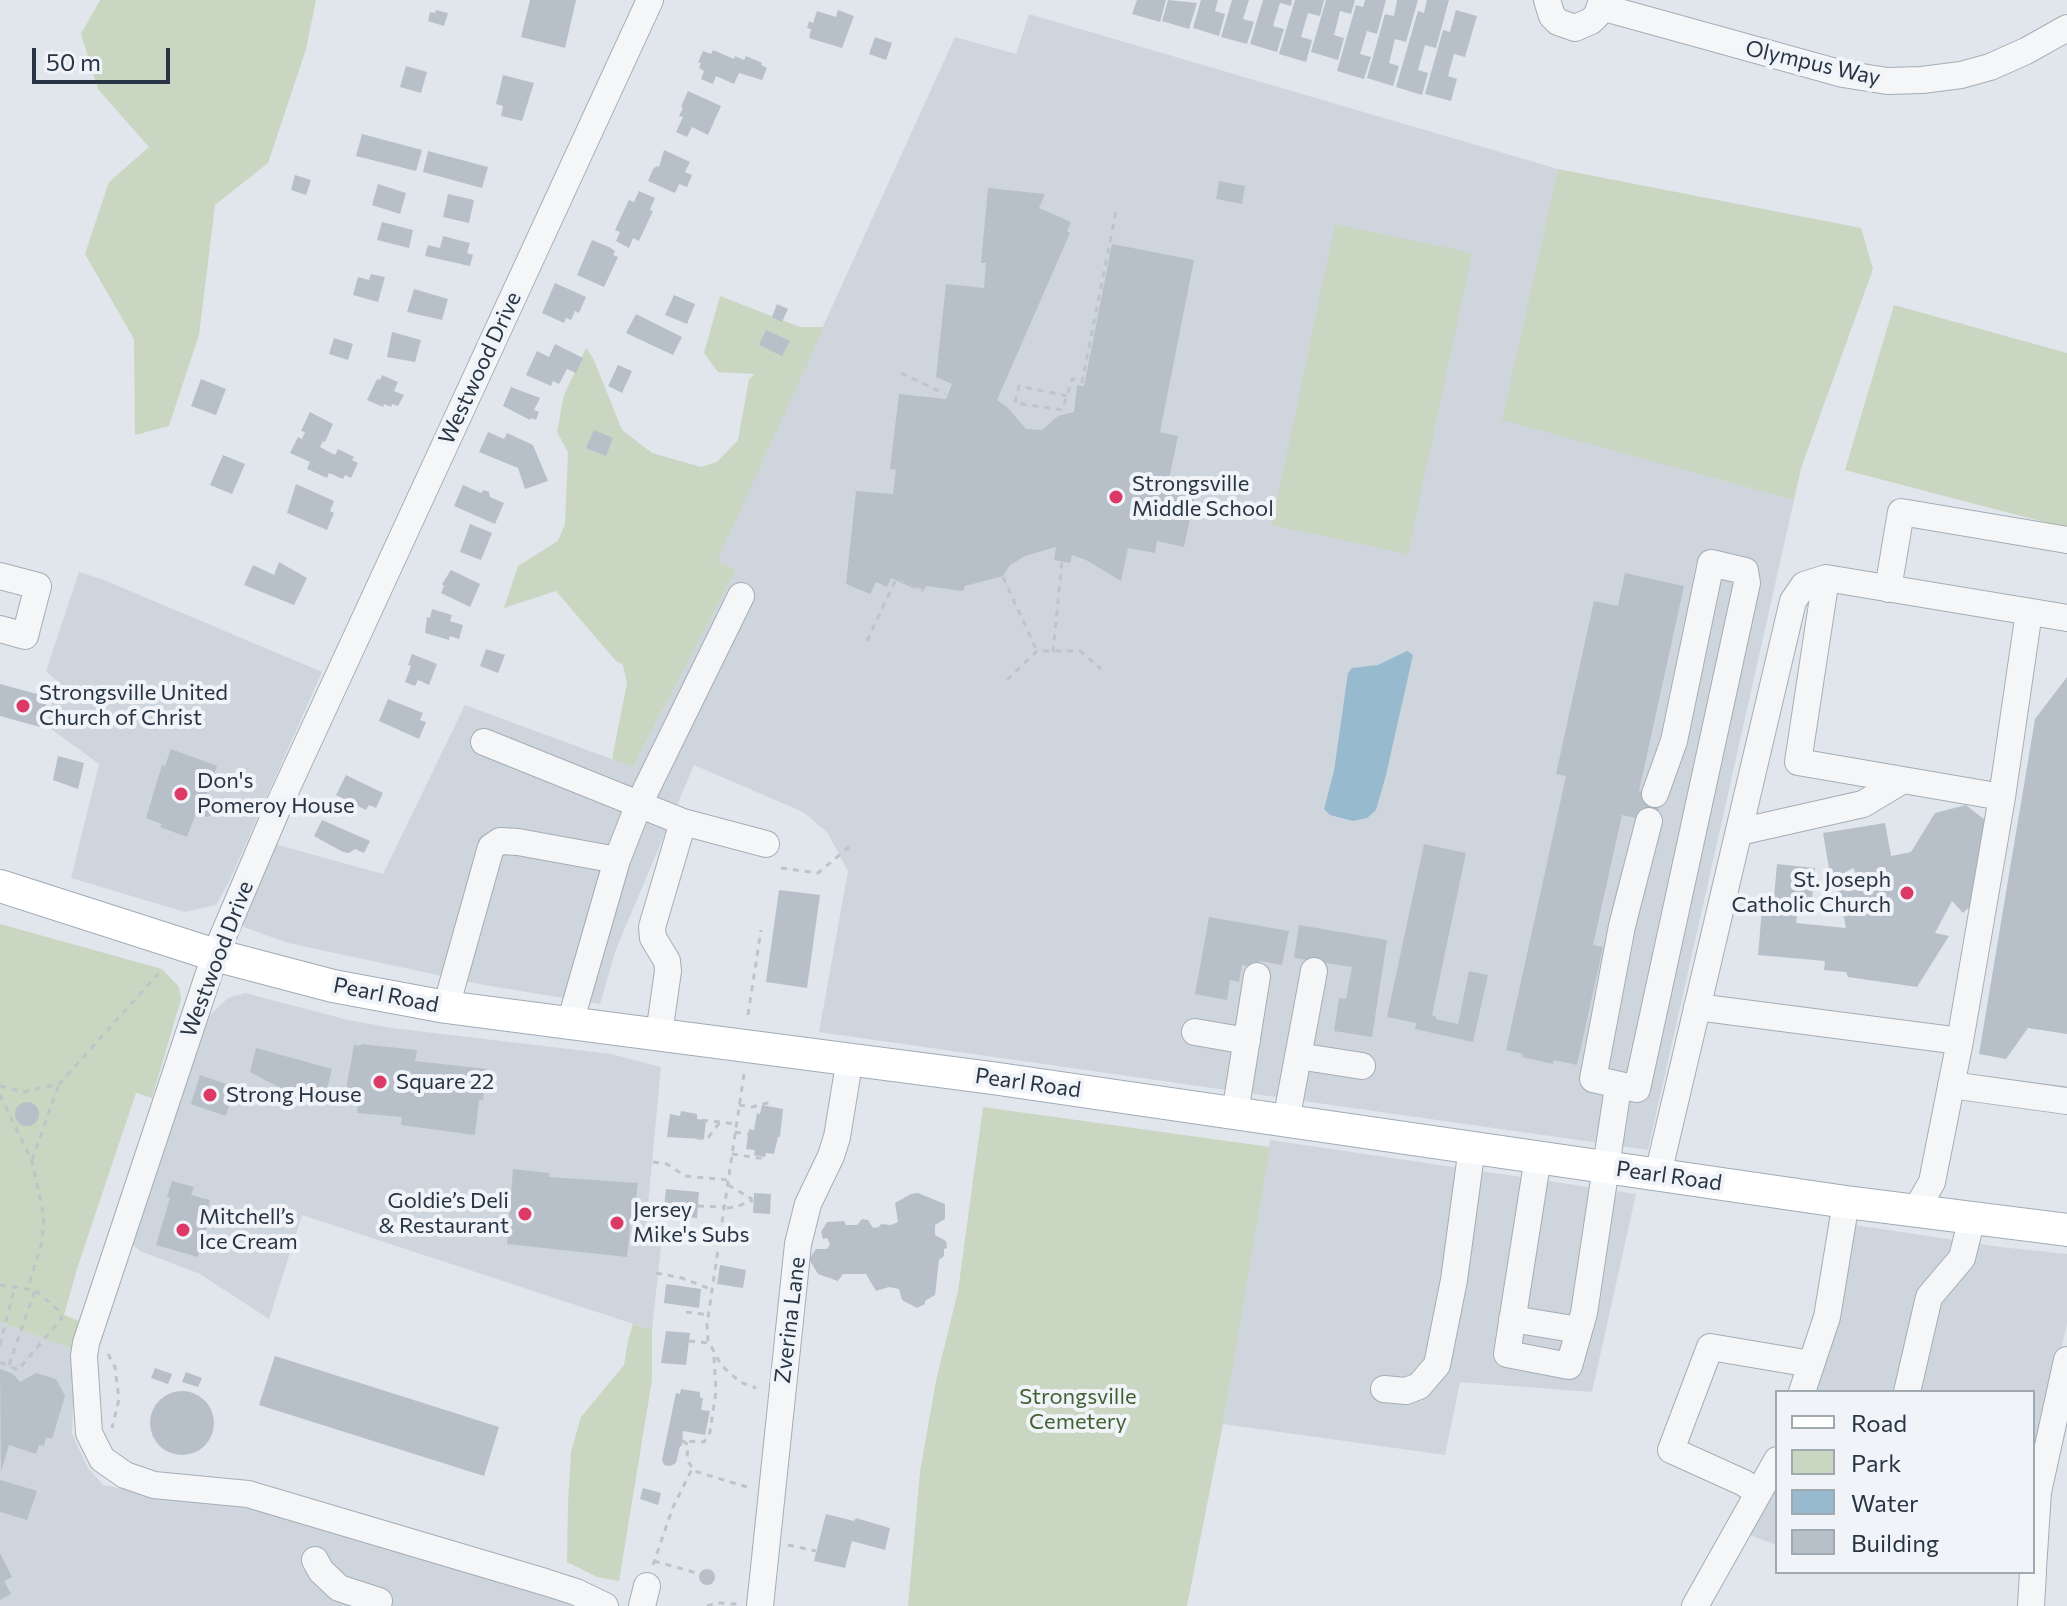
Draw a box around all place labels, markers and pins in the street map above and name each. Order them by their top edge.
place label: Strongsville Middle School [1132,471,1274,522]
marker: Strongsville Middle School [1107,488,1125,506]
place label: Strongsville United Church of Christ [39,680,228,732]
marker: Strongsville United Church of Christ [14,697,32,715]
place label: Don's Pomeroy House [197,768,355,820]
marker: Don's Pomeroy House [172,785,190,803]
place label: St. Joseph Catholic Church [1731,867,1891,918]
marker: St. Joseph Catholic Church [1898,884,1916,902]
place label: Square 22 [396,1069,494,1095]
marker: Square 22 [371,1073,389,1091]
place label: Strong House [226,1082,362,1108]
marker: Strong House [201,1086,219,1104]
place label: Goldie’s Deli & Restaurant [379,1188,509,1240]
place label: Jersey Mike's Subs [633,1197,749,1248]
place label: Mitchell’s Ice Cream [199,1204,298,1256]
marker: Goldie’s Deli & Restaurant [516,1205,534,1223]
marker: Jersey Mike's Subs [608,1214,626,1232]
marker: Mitchell’s Ice Cream [174,1221,192,1239]

